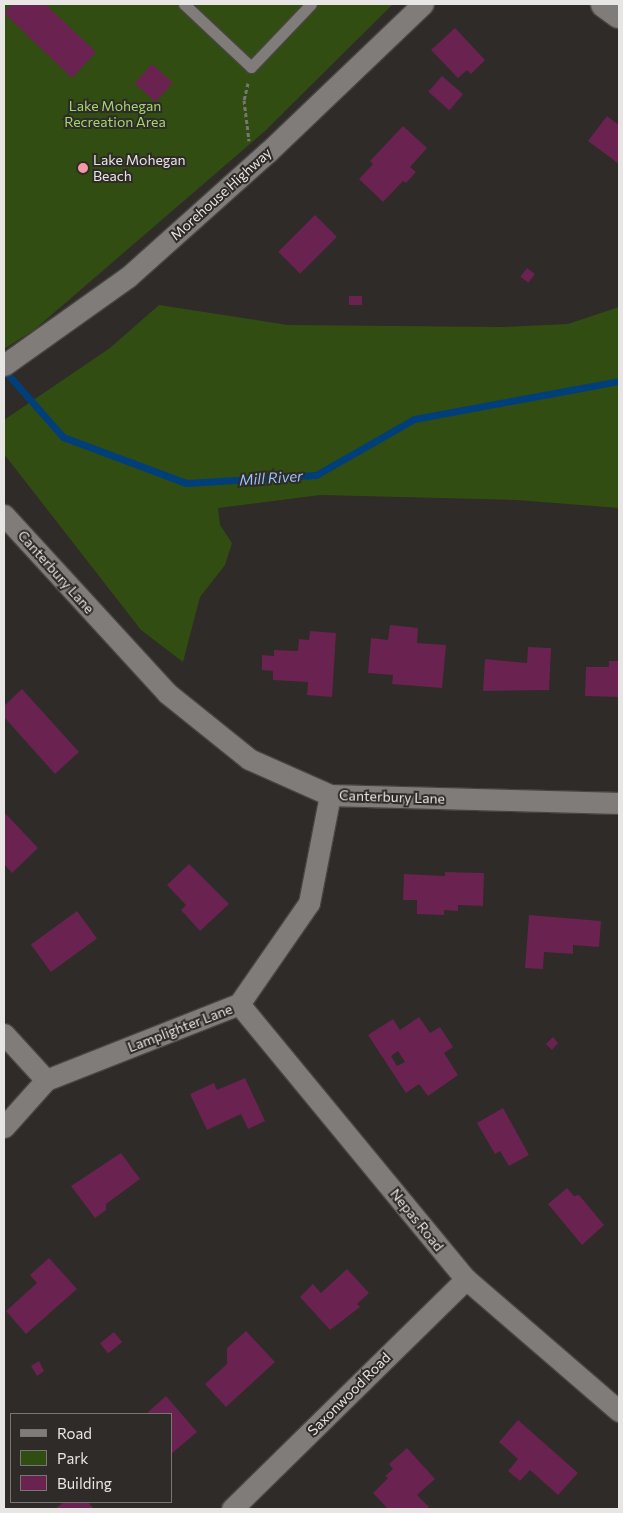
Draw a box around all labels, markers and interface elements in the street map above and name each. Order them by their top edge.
park label: Lake Mohegan Recreation Area [64,98,166,130]
street label: Morehouse Highway [167,144,275,244]
place label: Lake Mohegan Beach [93,152,186,184]
marker: Lake Mohegan Beach [77,162,89,174]
water label: Mill River [238,467,304,489]
street label: Canterbury Lane [14,527,98,617]
street label: Canterbury Lane [339,787,445,807]
street label: Lamplighter Lane [125,1000,235,1056]
street label: Nepas Road [387,1185,447,1255]
street label: Saxonwood Road [304,1349,394,1439]
legend [10,1413,172,1503]
text: Road [57,1424,92,1442]
text: Park [57,1449,88,1467]
text: Building [57,1474,112,1492]

